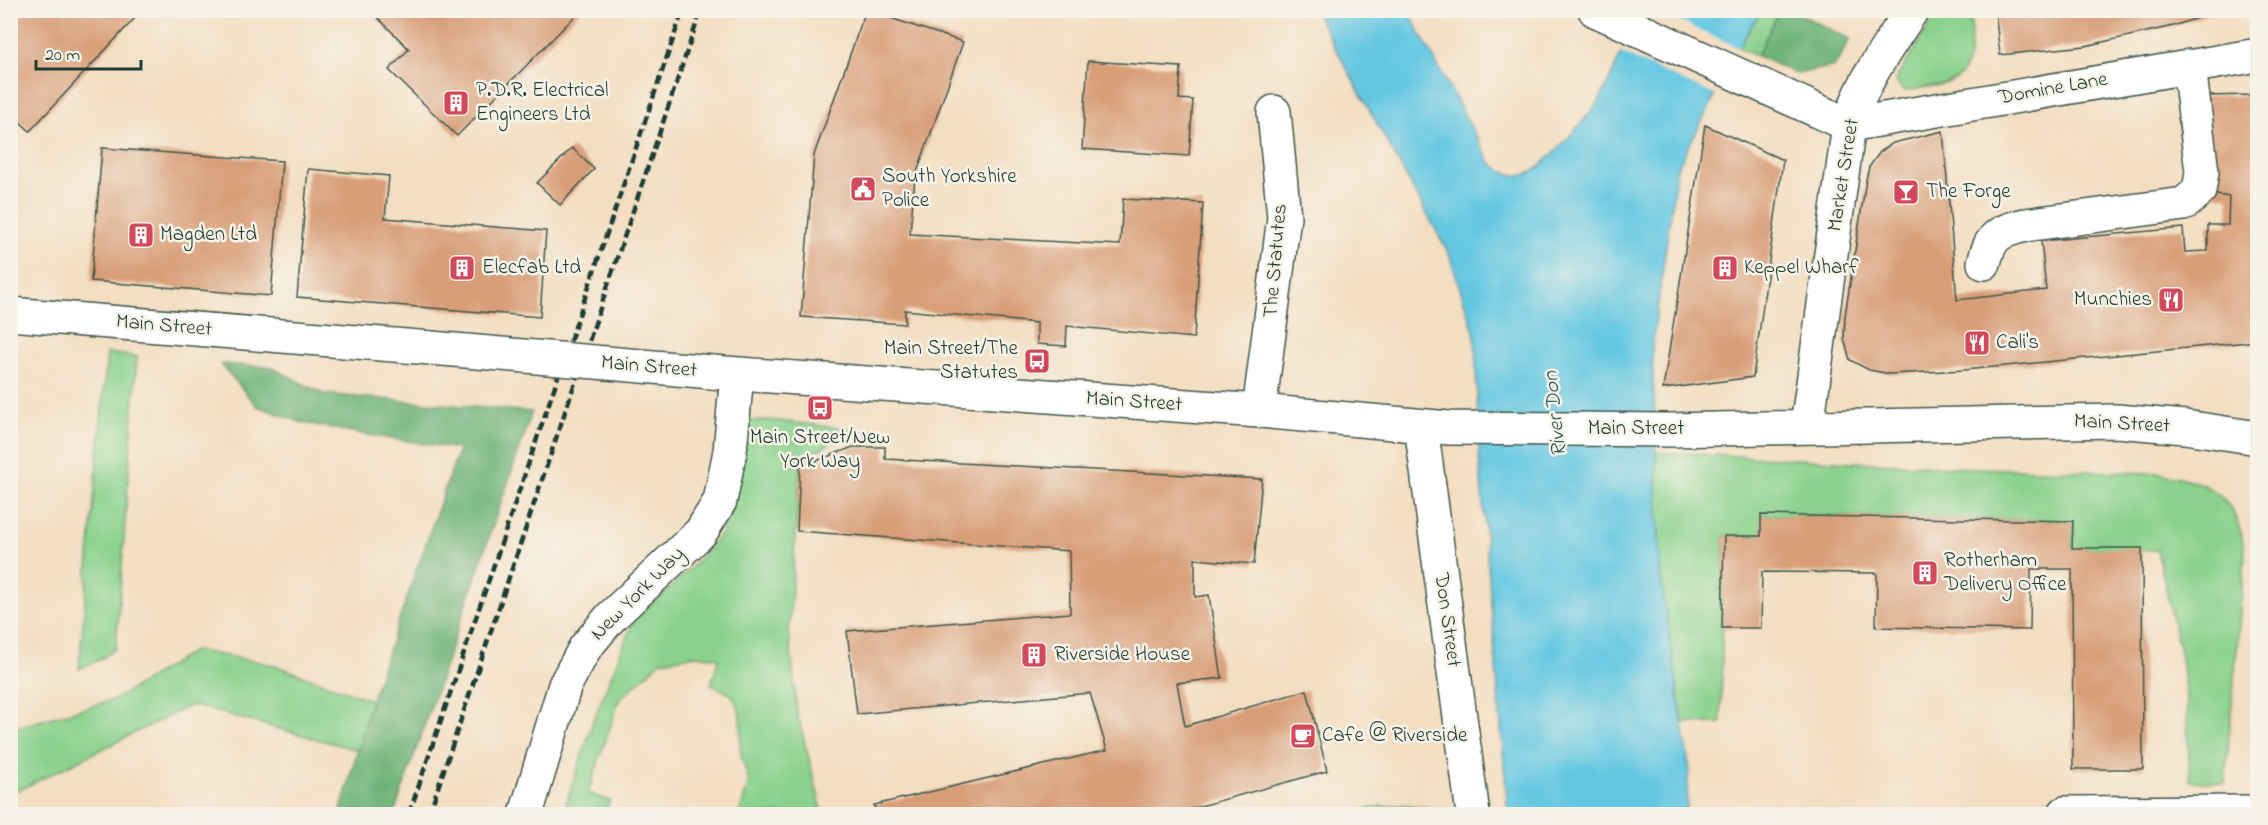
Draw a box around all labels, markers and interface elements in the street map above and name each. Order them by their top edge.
scale bar [36,33,141,71]
text: 20 m [45,43,80,69]
street label: Domine Lane [1995,65,2110,114]
place label: P.D.R. Electrical Engineers Ltd [476,76,609,132]
building icon: P.D.R. Electrical Engineers Ltd [441,88,471,118]
street label: Market Street [1820,116,1868,234]
place label: South Yorkshire Police [882,162,1017,216]
public building icon: South Yorkshire Police [848,174,878,204]
bar icon: The Forge [1891,177,1921,207]
place label: The Forge [1926,177,2011,209]
street label: The Statutes [1256,203,1296,319]
building icon: Magden Ltd [126,220,156,250]
place label: Magden Ltd [160,220,257,252]
building icon: Elecfab Ltd [447,253,477,283]
place label: Elecfab Ltd [482,253,581,283]
building icon: Keppel Wharf [1710,253,1740,283]
place label: Keppel Wharf [1744,253,1859,283]
place label: Munchies [2074,285,2152,315]
restaurant icon: Munchies [2156,285,2186,315]
street label: Main Street [115,307,213,345]
restaurant icon: Cali's [1962,328,1992,358]
place label: Cali's [1996,328,2039,358]
place label: Main Street/The Statutes [884,334,1019,388]
bus stop icon: Main Street/The Statutes [1022,346,1052,376]
street label: Main Street [600,348,698,386]
water label: River Don [1535,368,1576,458]
street label: Main Street [1085,384,1183,420]
bus stop icon: Main Street/New York Way [805,393,835,423]
street label: Main Street [2073,406,2171,442]
street label: Main Street [1588,414,1684,444]
place label: Main Street/New York Way [750,423,890,479]
street label: New York Way [584,540,693,649]
place label: Rotherham Delivery Office [1943,546,2067,602]
building icon: Rotherham Delivery Office [1910,558,1940,588]
street label: Don Street [1425,570,1468,669]
building icon: Riverside House [1019,640,1049,670]
place label: Riverside House [1054,640,1191,670]
cafe icon: Cafe @ Riverside [1288,721,1318,751]
place label: Cafe @ Riverside [1322,721,1468,751]

